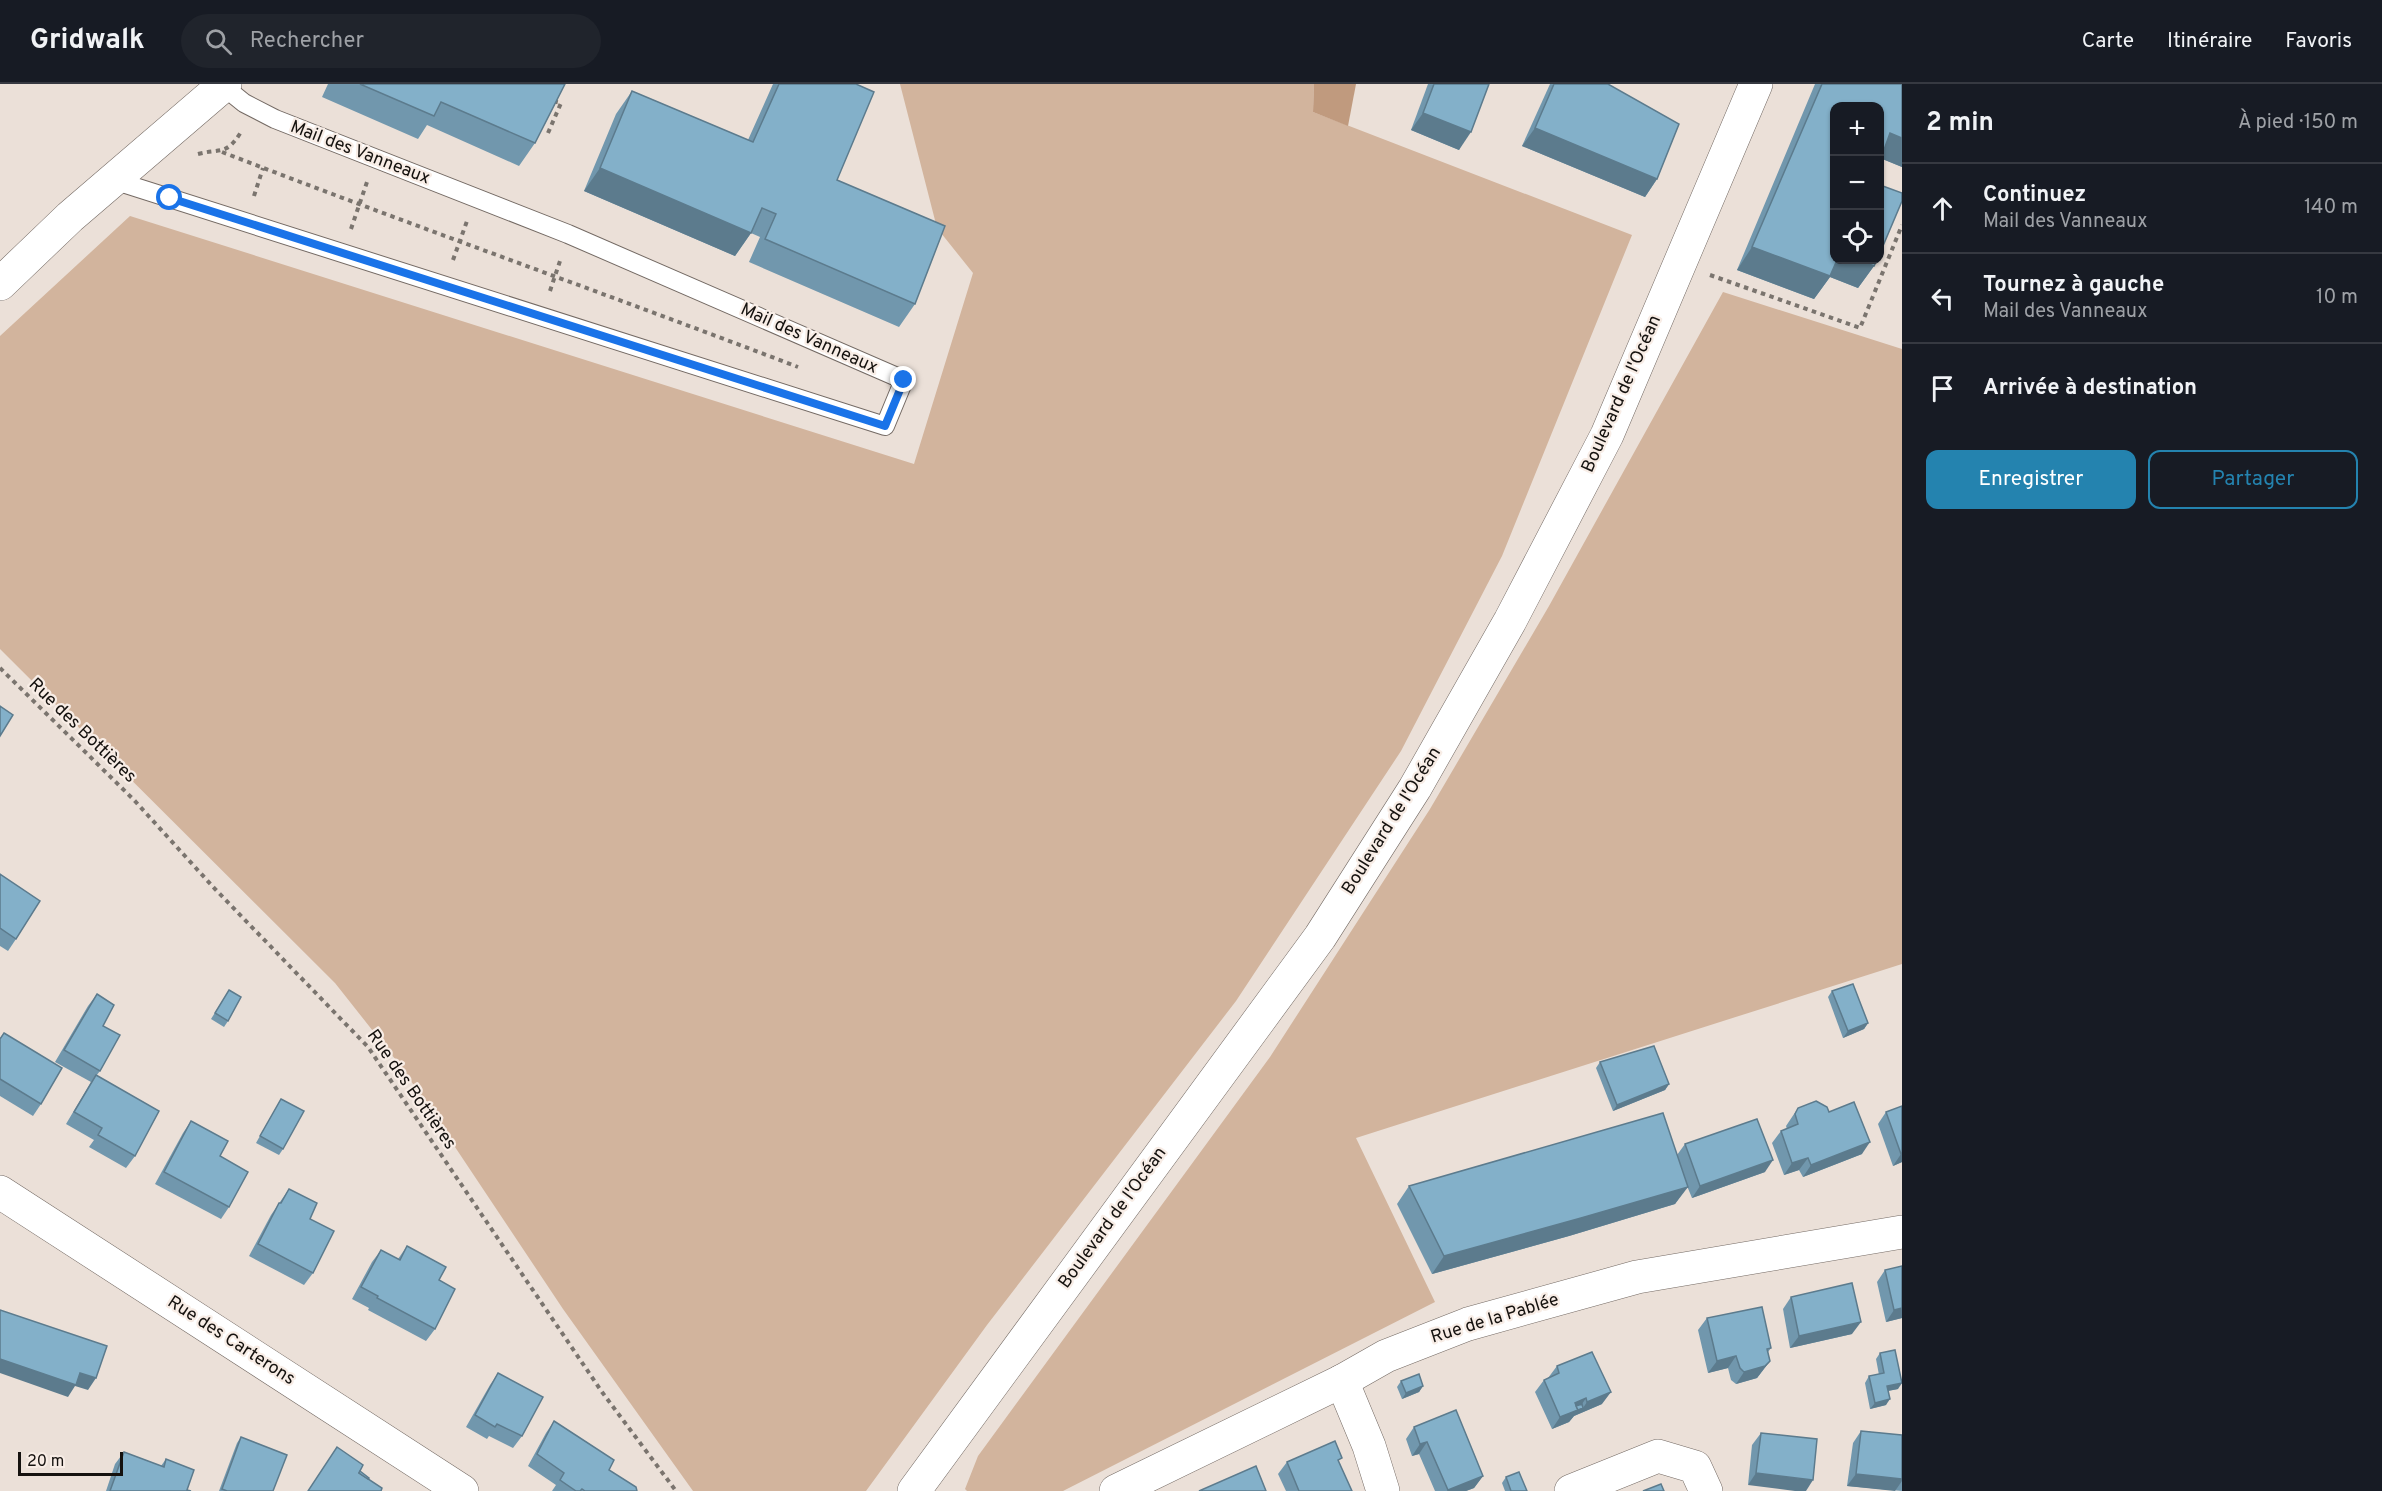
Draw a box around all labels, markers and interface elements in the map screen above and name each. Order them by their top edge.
search box [181,14,601,68]
text: Gridwalk [30,23,145,59]
icon: search [202,25,235,58]
text: Rechercher [250,28,364,55]
text: Carte [2082,28,2134,55]
text: Itinéraire [2167,28,2252,55]
text: Favoris [2285,28,2352,55]
map controls [1830,102,1884,264]
button: + [1830,102,1884,156]
text: 2 min [1926,107,1994,140]
text: À pied · 150 m [2238,110,2358,136]
street label: Mail des Vanneaux [287,116,433,190]
button: − [1830,156,1884,210]
text: Continuez [1983,182,2086,209]
route start [156,184,182,210]
icon: ahead [1926,192,1959,225]
text: 140 m [2304,195,2358,221]
text: Mail des Vanneaux [1983,209,2148,235]
button: locate [1830,210,1884,264]
text: Tournez à gauche [1983,272,2164,299]
icon: left [1926,282,1959,315]
text: 10 m [2316,285,2358,311]
street label: Mail des Vanneaux [737,298,881,380]
text: Mail des Vanneaux [1983,299,2148,325]
street label: Boulevard de l'Océan [1577,312,1667,476]
route end [890,366,916,392]
icon: arrive [1926,372,1959,405]
text: Arrivée à destination [1983,375,2197,402]
button: Enregistrer [1926,450,2136,509]
button: Partager [2148,450,2358,509]
street label: Rue des Bottières [23,674,141,788]
street label: Boulevard de l'Océan [1337,743,1447,899]
street label: Rue des Bottières [361,1025,461,1155]
street label: Boulevard de l'Océan [1054,1143,1172,1293]
street label: Rue de la Pablée [1428,1289,1562,1349]
street label: Rue des Carterons [163,1291,299,1391]
scale bar [18,1449,123,1476]
text: 20 m [27,1452,64,1472]

